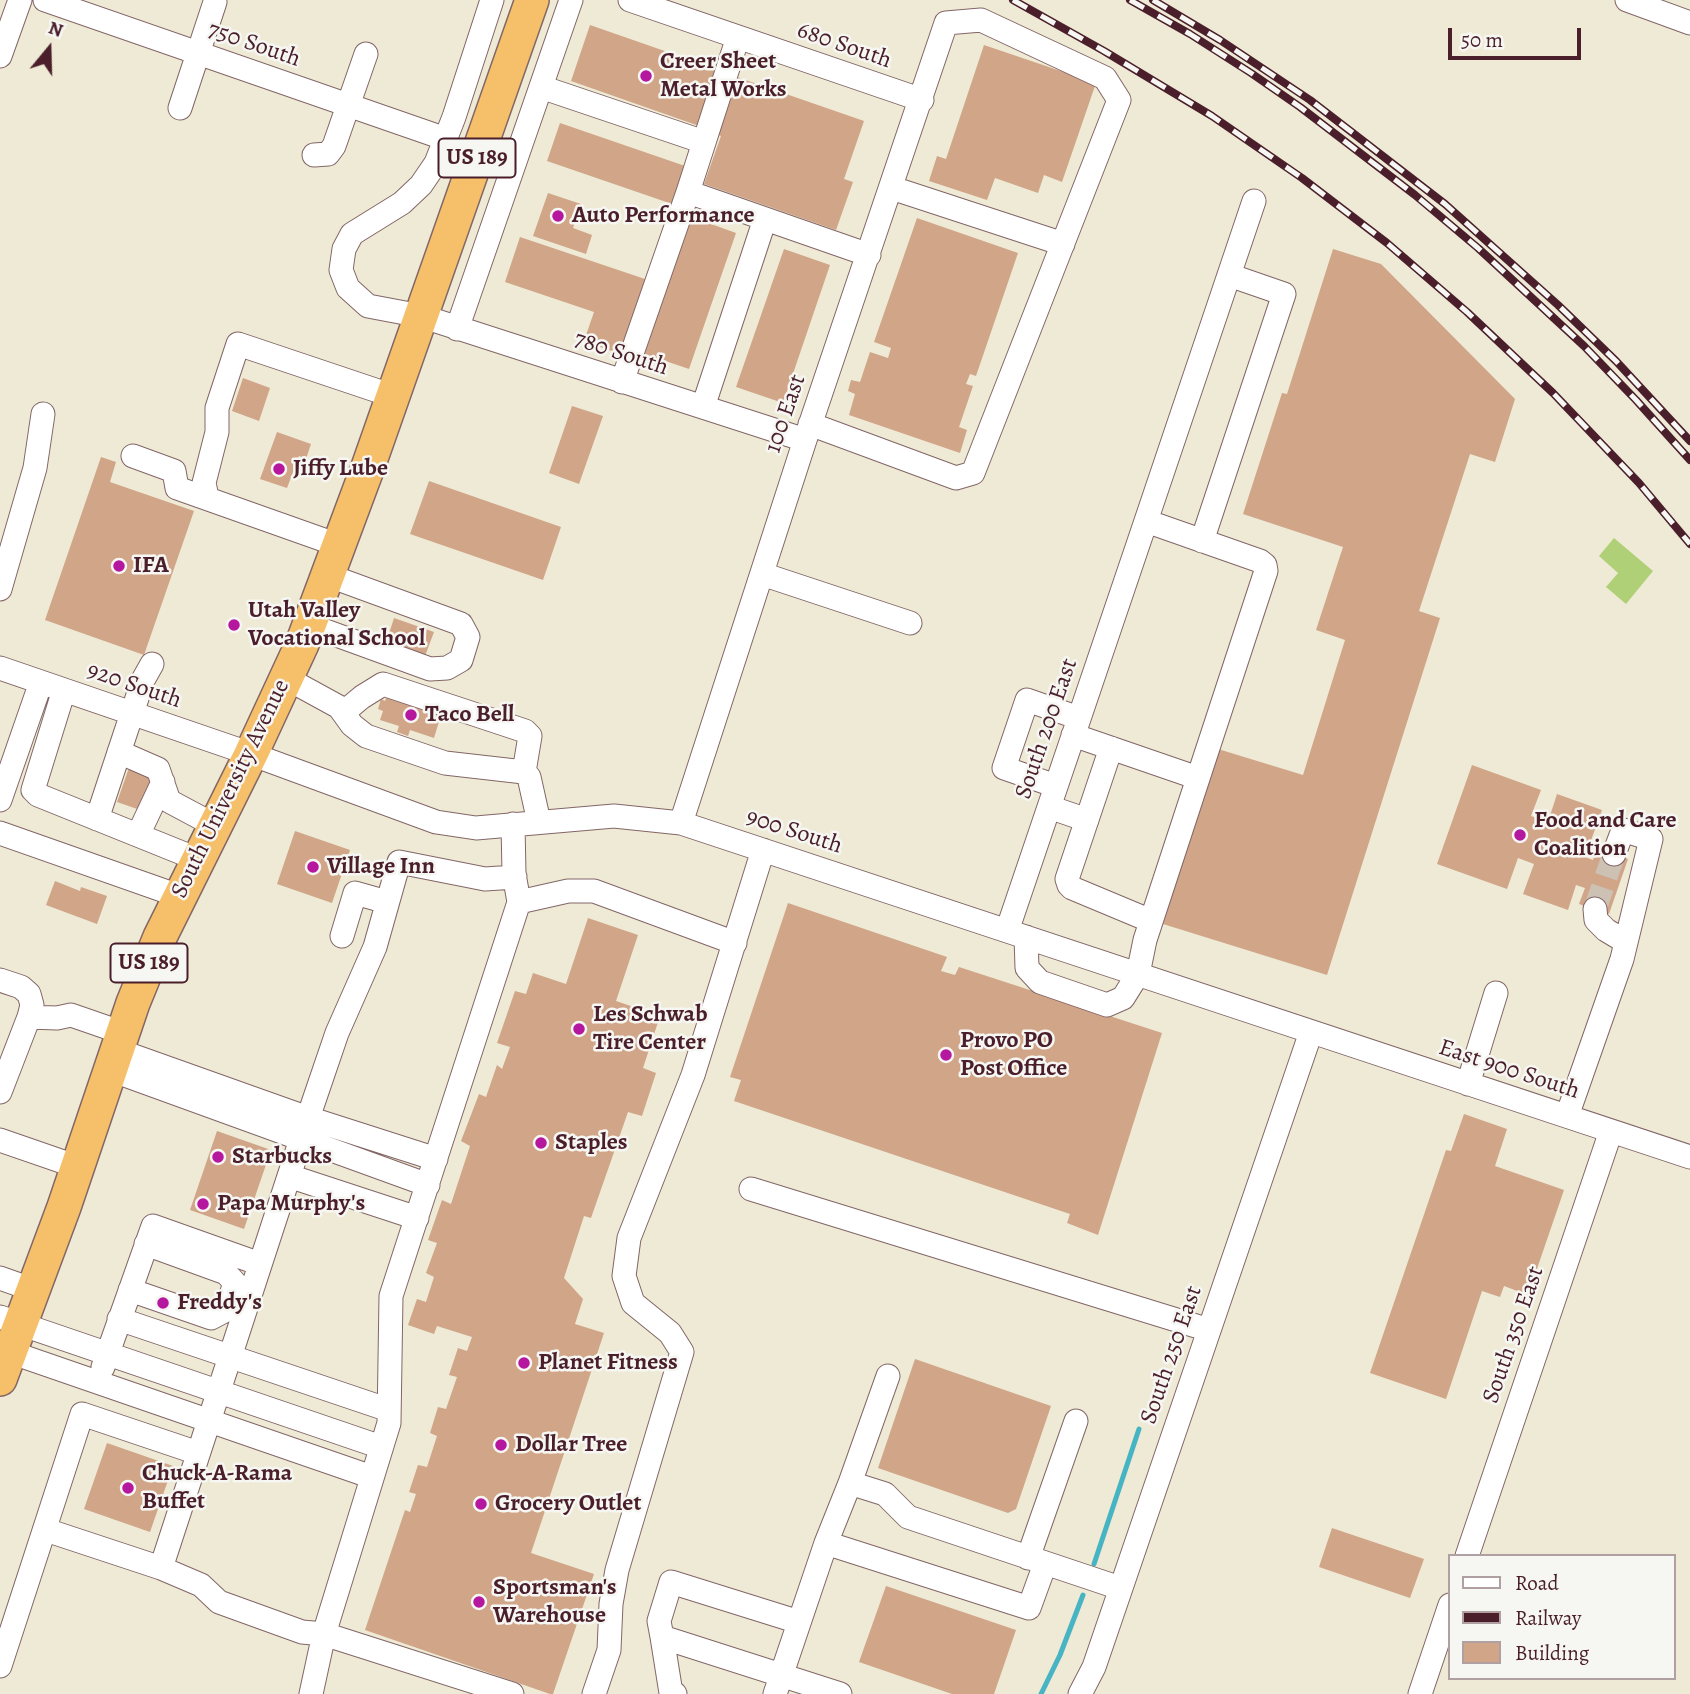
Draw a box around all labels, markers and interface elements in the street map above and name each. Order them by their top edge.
north arrow [14,14,84,84]
scale bar [1452,14,1585,58]
text: N [45,15,67,44]
street label: 750 South [204,16,304,74]
street label: 680 South [793,16,895,76]
text: 50 m [1461,26,1503,54]
place label: Creer Sheet Metal Works [660,48,787,104]
marker: Creer Sheet Metal Works [638,68,654,84]
road number: US 189 [438,139,516,178]
place label: Auto Performance [572,202,755,230]
marker: Auto Performance [550,208,566,224]
street label: 780 South [570,325,672,383]
street label: 100 East [759,371,813,457]
place label: Jiffy Lube [293,455,388,483]
marker: Jiffy Lube [271,461,287,477]
place label: IFA [133,552,169,580]
marker: IFA [111,558,127,574]
place label: Utah Valley Vocational School [248,597,425,653]
marker: Utah Valley Vocational School [226,617,242,633]
street label: South 200 East [1009,655,1085,803]
street label: 920 South [83,656,185,716]
street label: South University Avenue [165,675,297,903]
place label: Taco Bell [425,701,514,729]
marker: Taco Bell [403,707,419,723]
street label: 900 South [742,803,846,861]
place label: Food and Care Coalition [1534,807,1677,863]
marker: Food and Care Coalition [1512,827,1528,843]
place label: Village Inn [327,853,435,881]
marker: Village Inn [305,859,321,875]
road number: US 189 [110,944,188,982]
place label: Les Schwab Tire Center [593,1001,708,1057]
marker: Les Schwab Tire Center [571,1021,587,1037]
place label: Provo PO Post Office [960,1027,1067,1083]
street label: East 900 South [1435,1034,1583,1106]
marker: Provo PO Post Office [938,1047,954,1063]
place label: Staples [555,1129,628,1157]
marker: Staples [533,1135,549,1151]
place label: Starbucks [232,1143,332,1171]
marker: Starbucks [210,1149,226,1165]
place label: Papa Murphy's [217,1190,365,1218]
marker: Papa Murphy's [195,1196,211,1212]
street label: South 350 East [1477,1263,1551,1407]
street label: South 250 East [1135,1282,1209,1428]
place label: Freddy's [177,1289,262,1317]
marker: Freddy's [155,1295,171,1311]
place label: Planet Fitness [538,1349,678,1377]
marker: Planet Fitness [516,1355,532,1371]
place label: Dollar Tree [515,1431,627,1459]
marker: Dollar Tree [493,1437,509,1453]
place label: Chuck-A-Rama Buffet [142,1460,292,1516]
marker: Chuck-A-Rama Buffet [120,1480,136,1496]
place label: Grocery Outlet [495,1490,641,1518]
marker: Grocery Outlet [473,1496,489,1512]
legend [1448,1554,1676,1680]
text: Road [1515,1569,1559,1597]
place label: Sportsman's Warehouse [493,1574,617,1630]
marker: Sportsman's Warehouse [471,1594,487,1610]
text: Railway [1515,1604,1581,1632]
text: Building [1515,1639,1589,1667]

